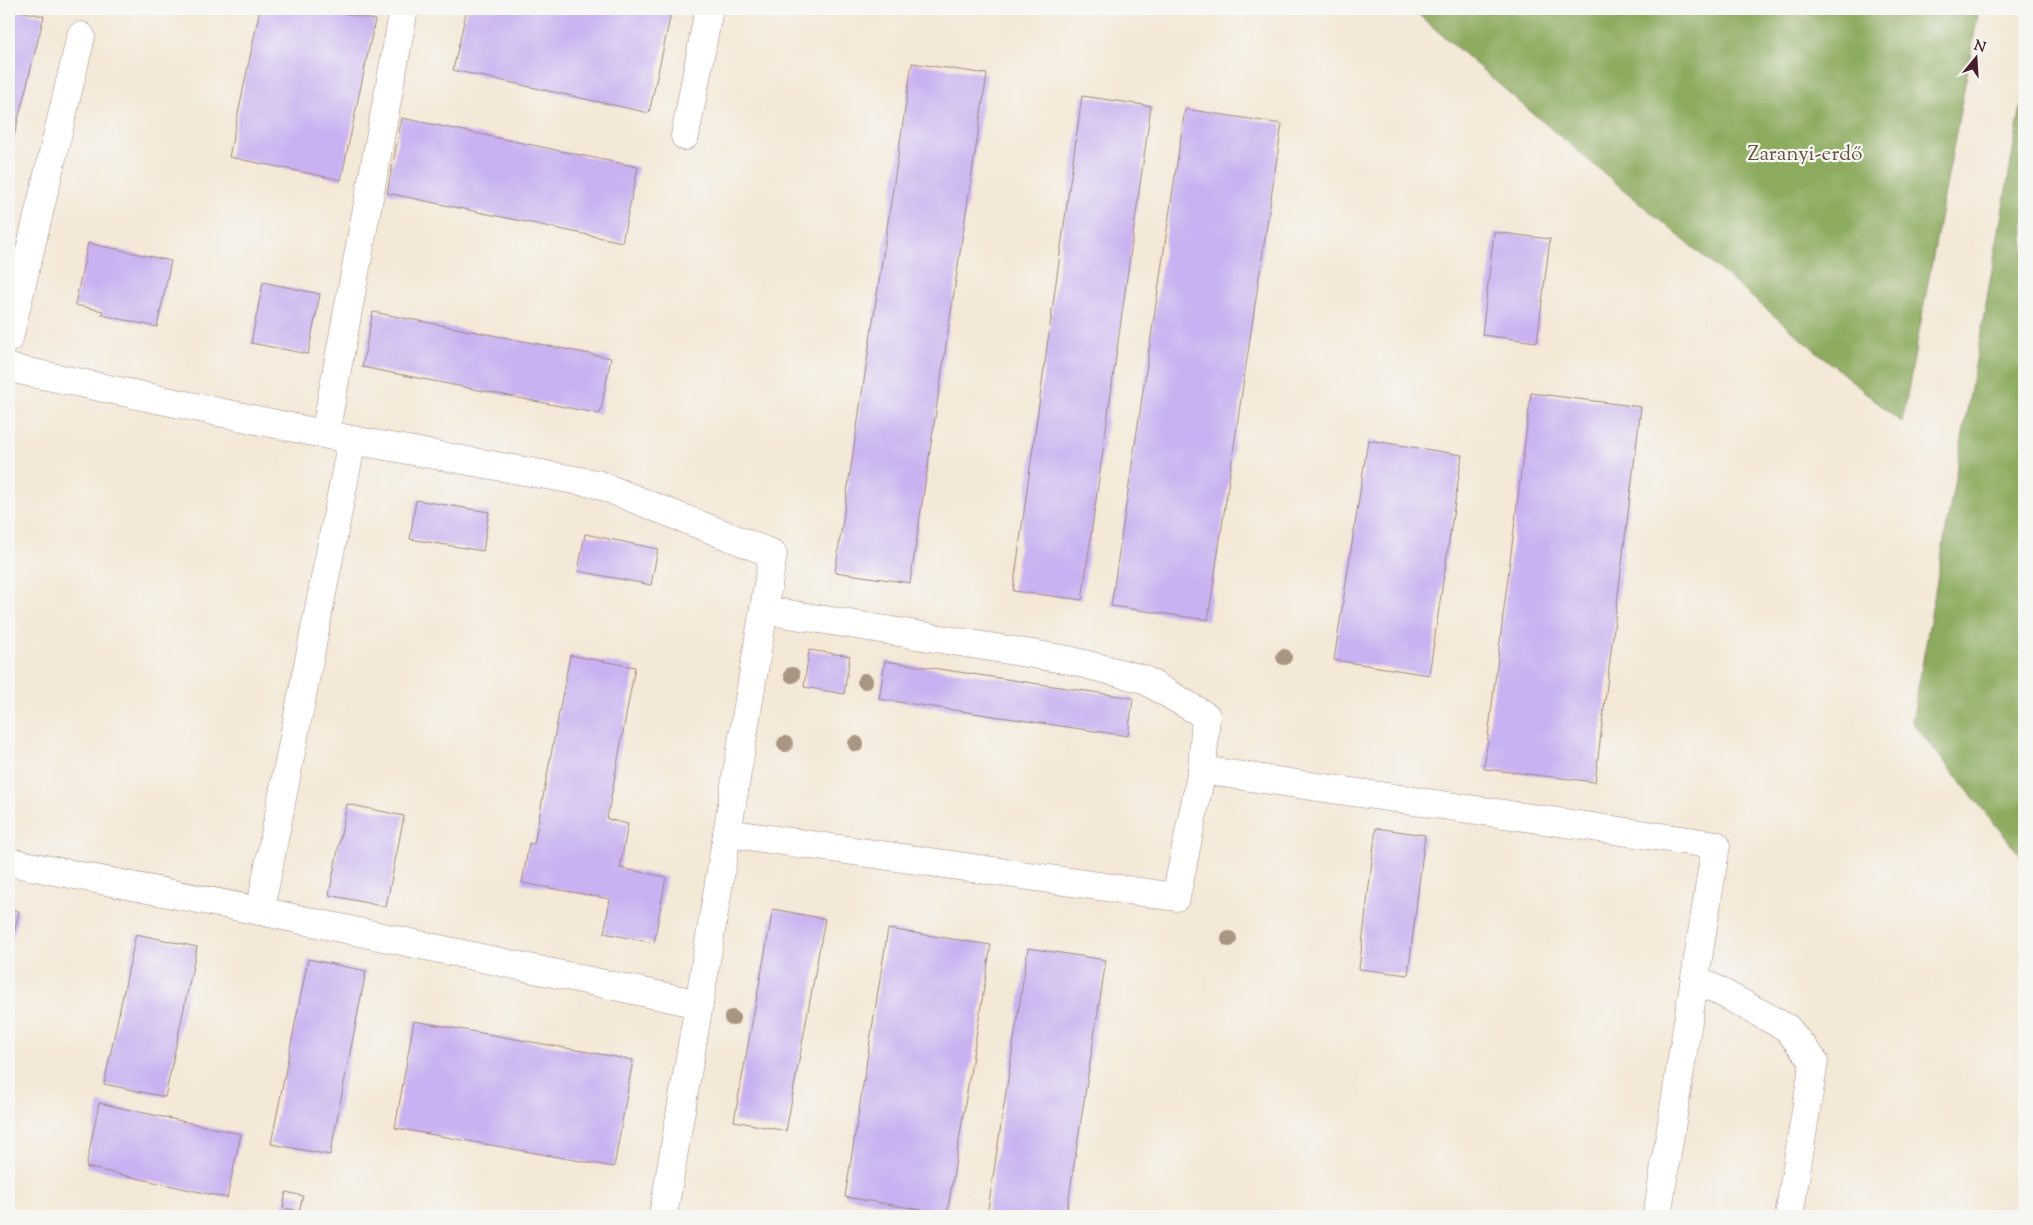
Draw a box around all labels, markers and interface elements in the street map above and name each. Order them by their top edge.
north arrow [1950,32,2000,82]
text: N [1971,36,1988,59]
park label: Zaranyi-erdő [1748,140,1862,170]

